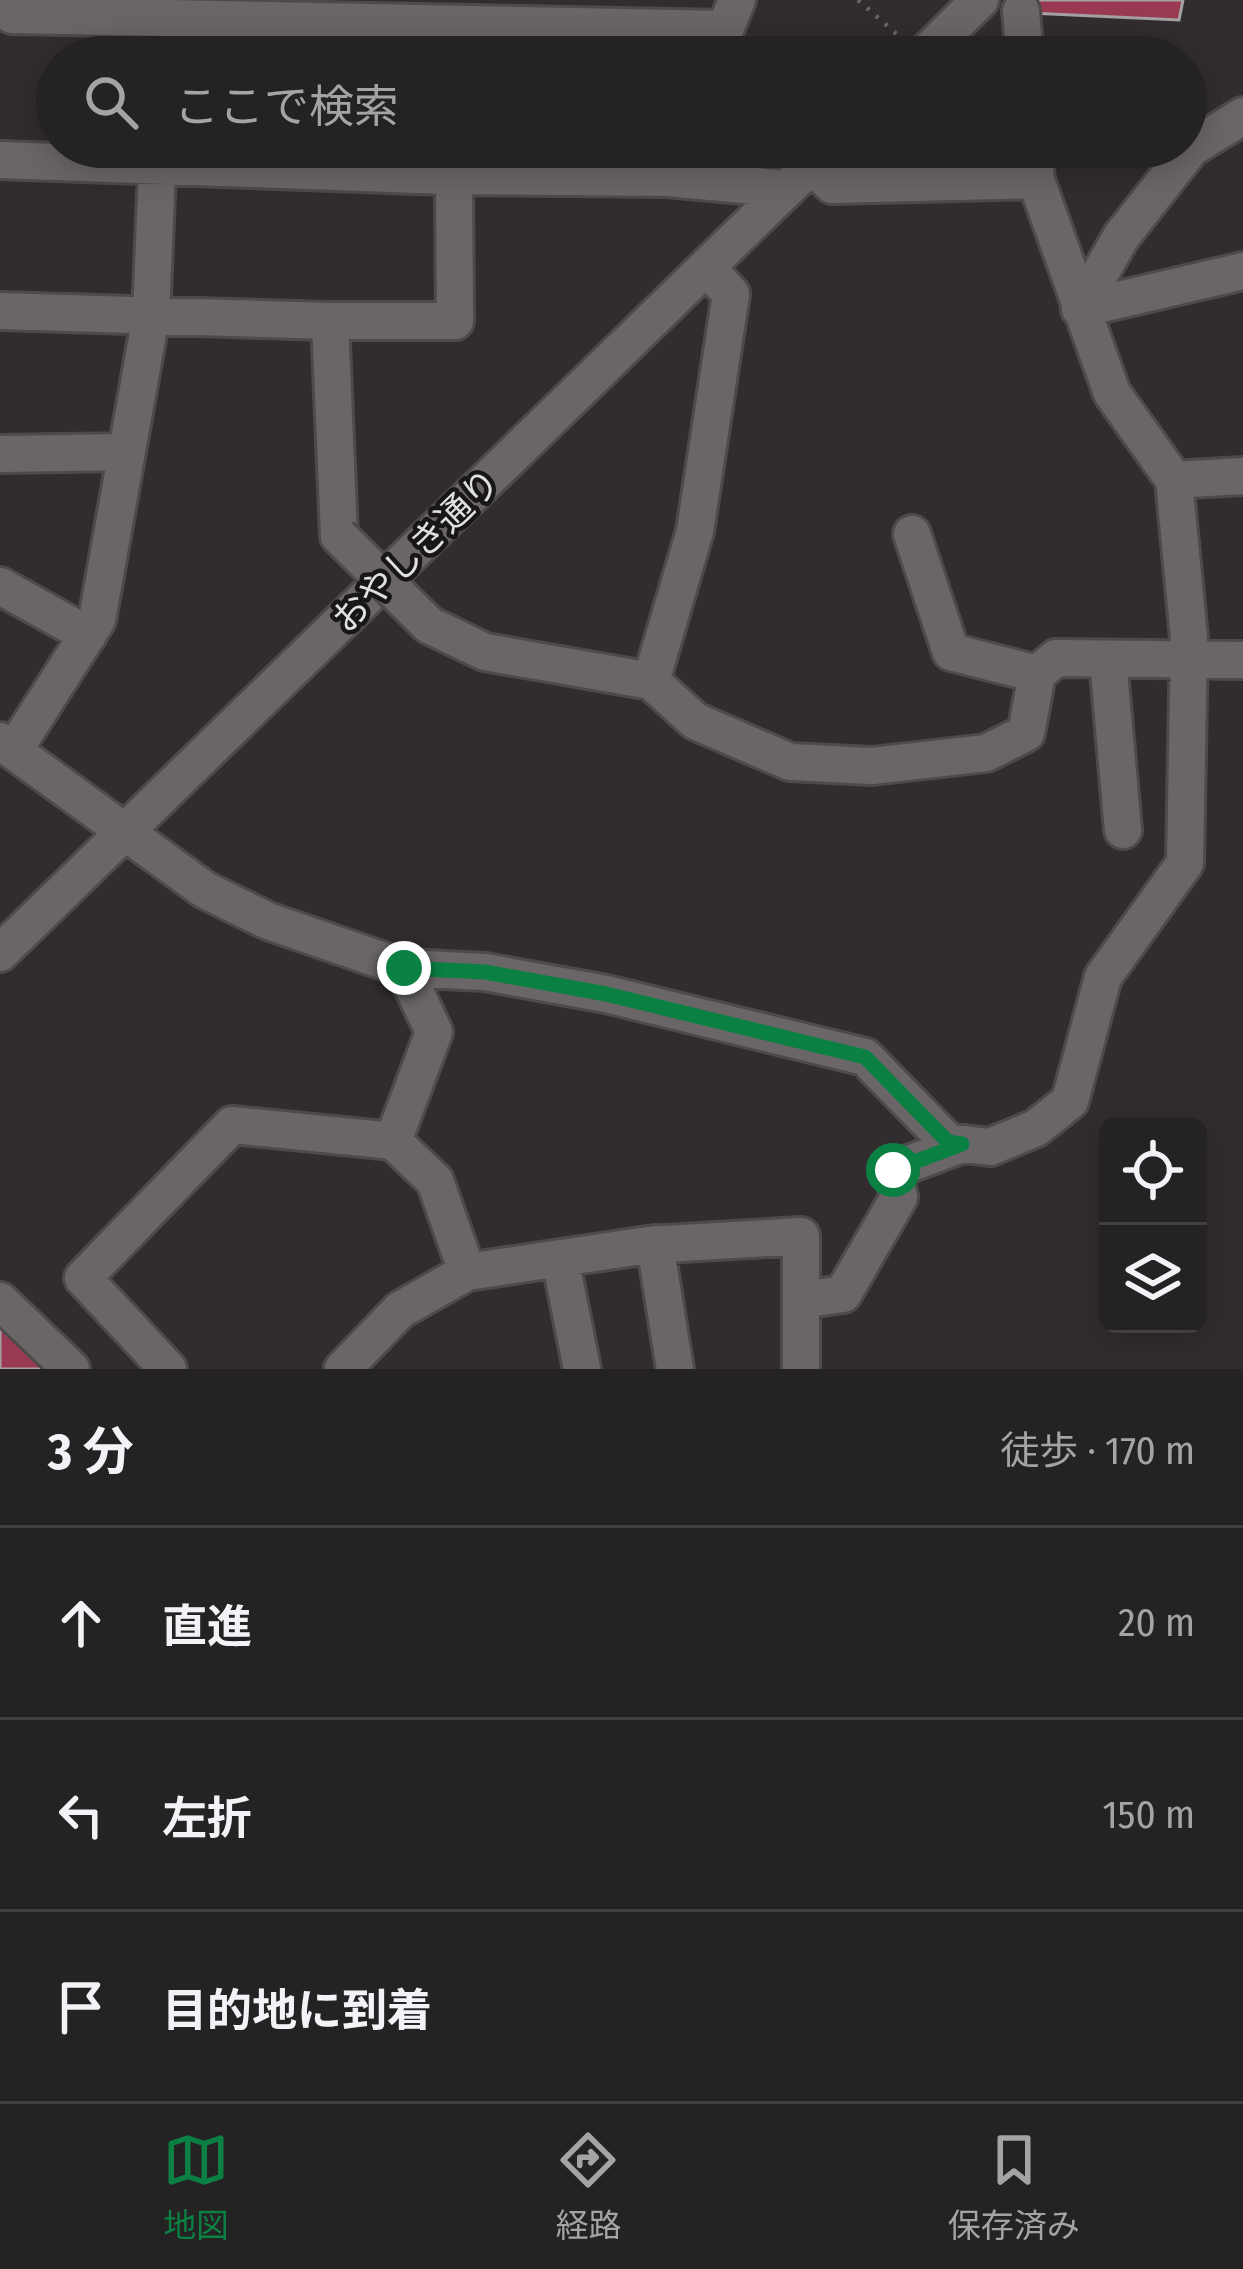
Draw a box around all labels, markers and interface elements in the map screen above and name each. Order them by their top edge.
search box [36,36,1207,168]
icon: search [78,69,144,135]
text: ここで検索 [174,80,399,134]
street label: おやしき通り [323,460,509,642]
route end [377,941,431,995]
map controls [1099,1117,1207,1333]
button: locate [1099,1117,1207,1225]
route start [866,1143,920,1197]
button: layers [1099,1225,1207,1333]
text: 3 分 [48,1421,134,1483]
text: 徒歩 · 170 m [1000,1428,1195,1474]
icon: ahead [48,1590,114,1656]
text: 直進 [162,1600,252,1654]
text: 20 m [1118,1600,1195,1646]
icon: left [48,1782,114,1848]
text: 左折 [162,1792,252,1846]
text: 150 m [1102,1792,1195,1838]
icon: arrive [48,1974,114,2040]
text: 目的地に到着 [162,1984,432,2038]
tab: 地図 [163,2127,229,2247]
tab: 経路 [555,2127,621,2247]
tab: 保存済み [948,2127,1080,2247]

